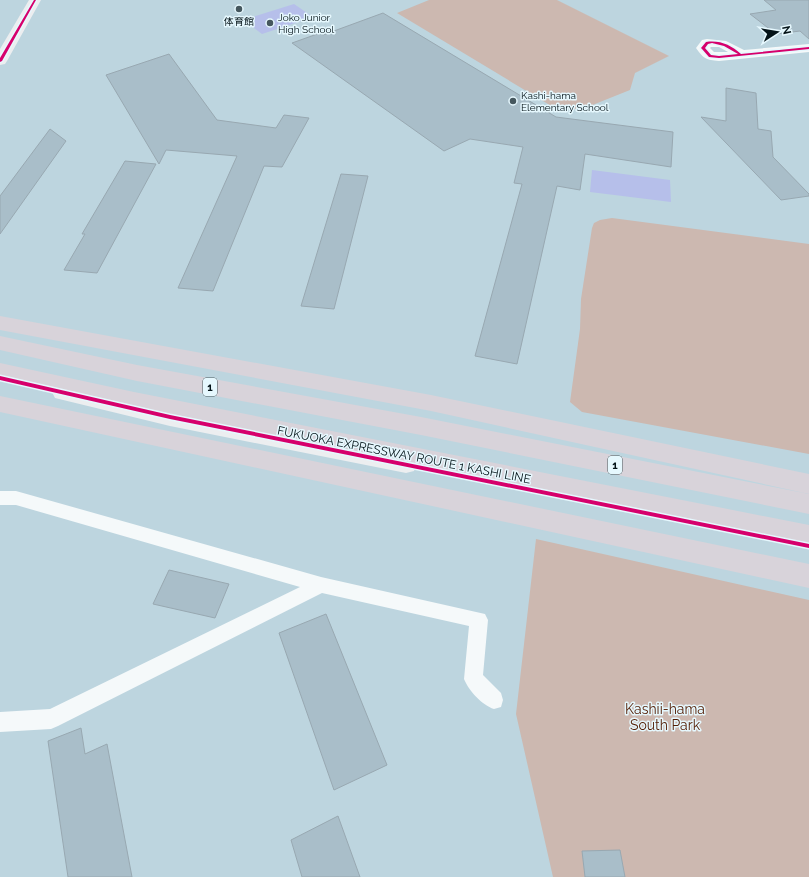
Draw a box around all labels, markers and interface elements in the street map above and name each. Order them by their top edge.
marker: 体育館 [234,4,244,14]
place label: Joko Junior High School [278,12,334,35]
north arrow [757,12,797,52]
place label: 体育館 [224,16,254,27]
marker: Joko Junior High School [265,18,275,28]
text: N [779,25,794,35]
place label: Kashi-hama Elementary School [521,90,609,113]
marker: Kashi-hama Elementary School [508,96,518,106]
road number: 1 [203,378,217,396]
street label: FUKUOKA EXPRESSWAY ROUTE 1 KASHI LINE [276,424,532,486]
road number: 1 [608,456,622,474]
park label: Kashii-hama South Park [625,701,705,733]

